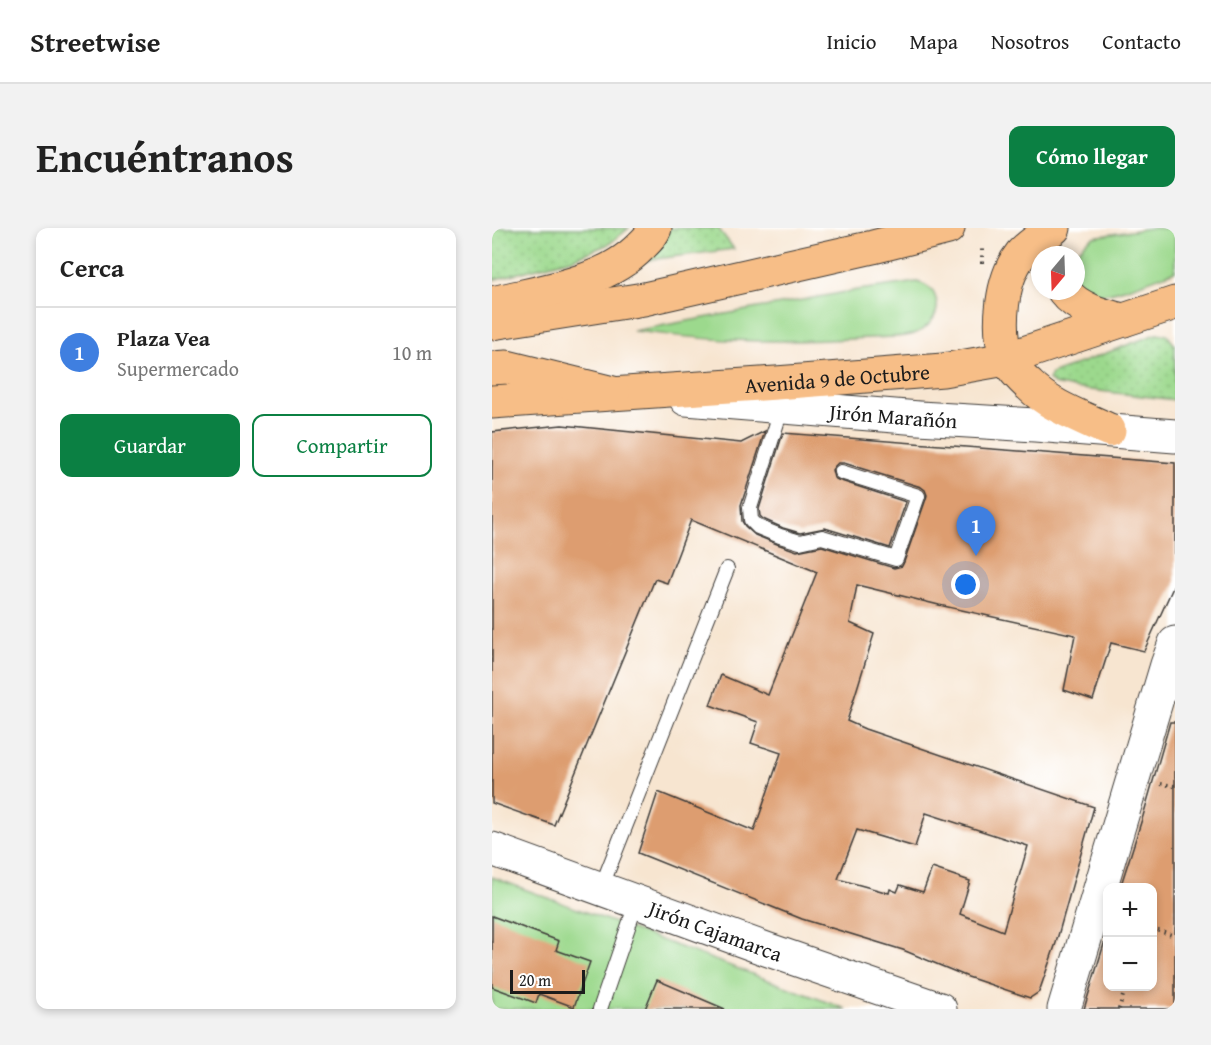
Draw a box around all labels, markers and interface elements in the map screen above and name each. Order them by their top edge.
text: Streetwise [30,21,160,62]
text: Inicio [827,26,877,57]
text: Mapa [910,26,958,57]
text: Nosotros [991,26,1069,57]
text: Contacto [1102,26,1181,57]
text: Encuéntranos [36,126,294,187]
button: Cómo llegar [1009,126,1175,187]
north arrow [1031,246,1085,300]
text: Cerca [60,248,124,287]
text: Plaza Vea [117,322,210,354]
text: 1 [74,338,85,367]
text: 10 m [392,338,432,367]
text: Supermercado [117,354,239,383]
street label: Avenida 9 de Octubre [744,356,931,401]
street label: Jirón Marañón [825,395,958,436]
button: Guardar [60,414,240,477]
button: Compartir [252,414,432,477]
pin: 1 [956,506,996,556]
your location [951,570,980,599]
map controls [1103,883,1157,991]
button: + [1103,883,1157,937]
street label: Jirón Cajamarca [642,891,787,969]
button: − [1103,937,1157,991]
scale bar [510,967,585,994]
text: 20 m [519,968,551,992]

